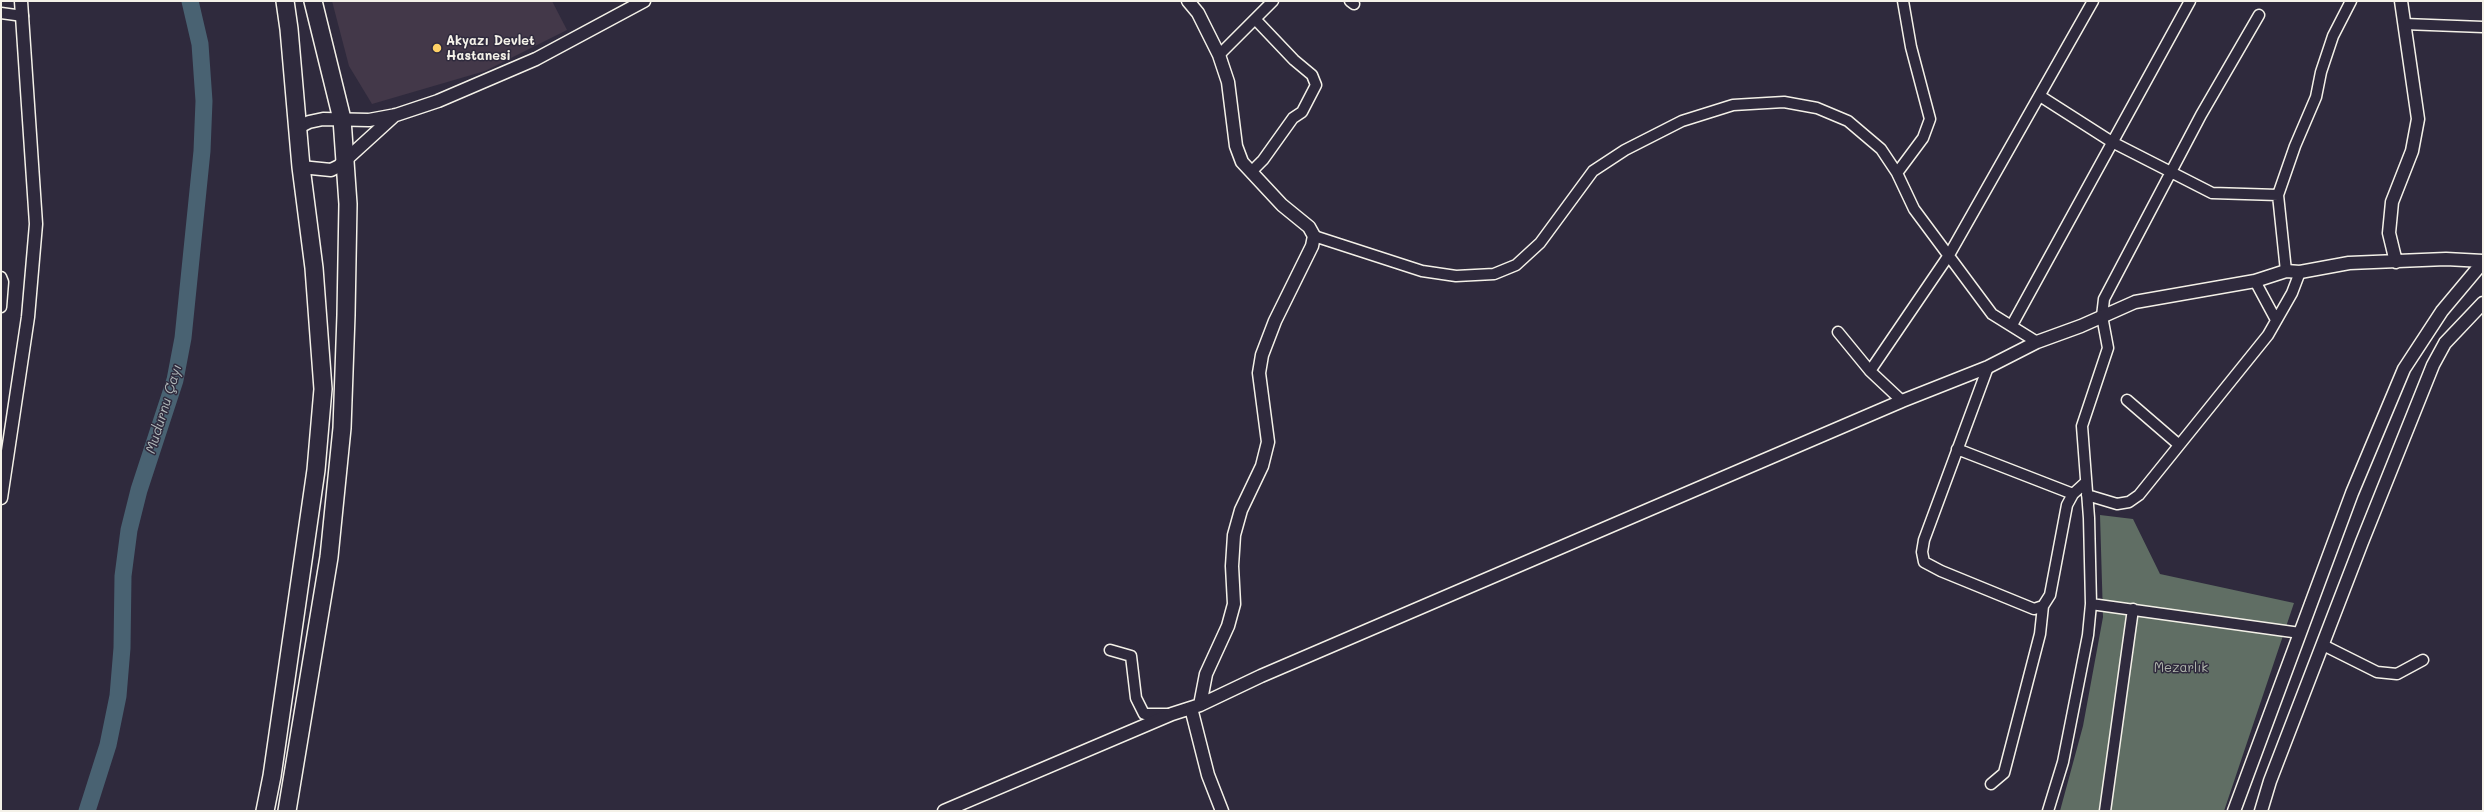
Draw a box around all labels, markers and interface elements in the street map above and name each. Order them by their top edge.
place label: Akyazı Devlet Hastanesi [446,33,535,64]
marker: Akyazı Devlet Hastanesi [431,42,443,54]
water label: Mudurnu Çayı [142,362,186,456]
park label: Mezarlık [2154,660,2208,676]

